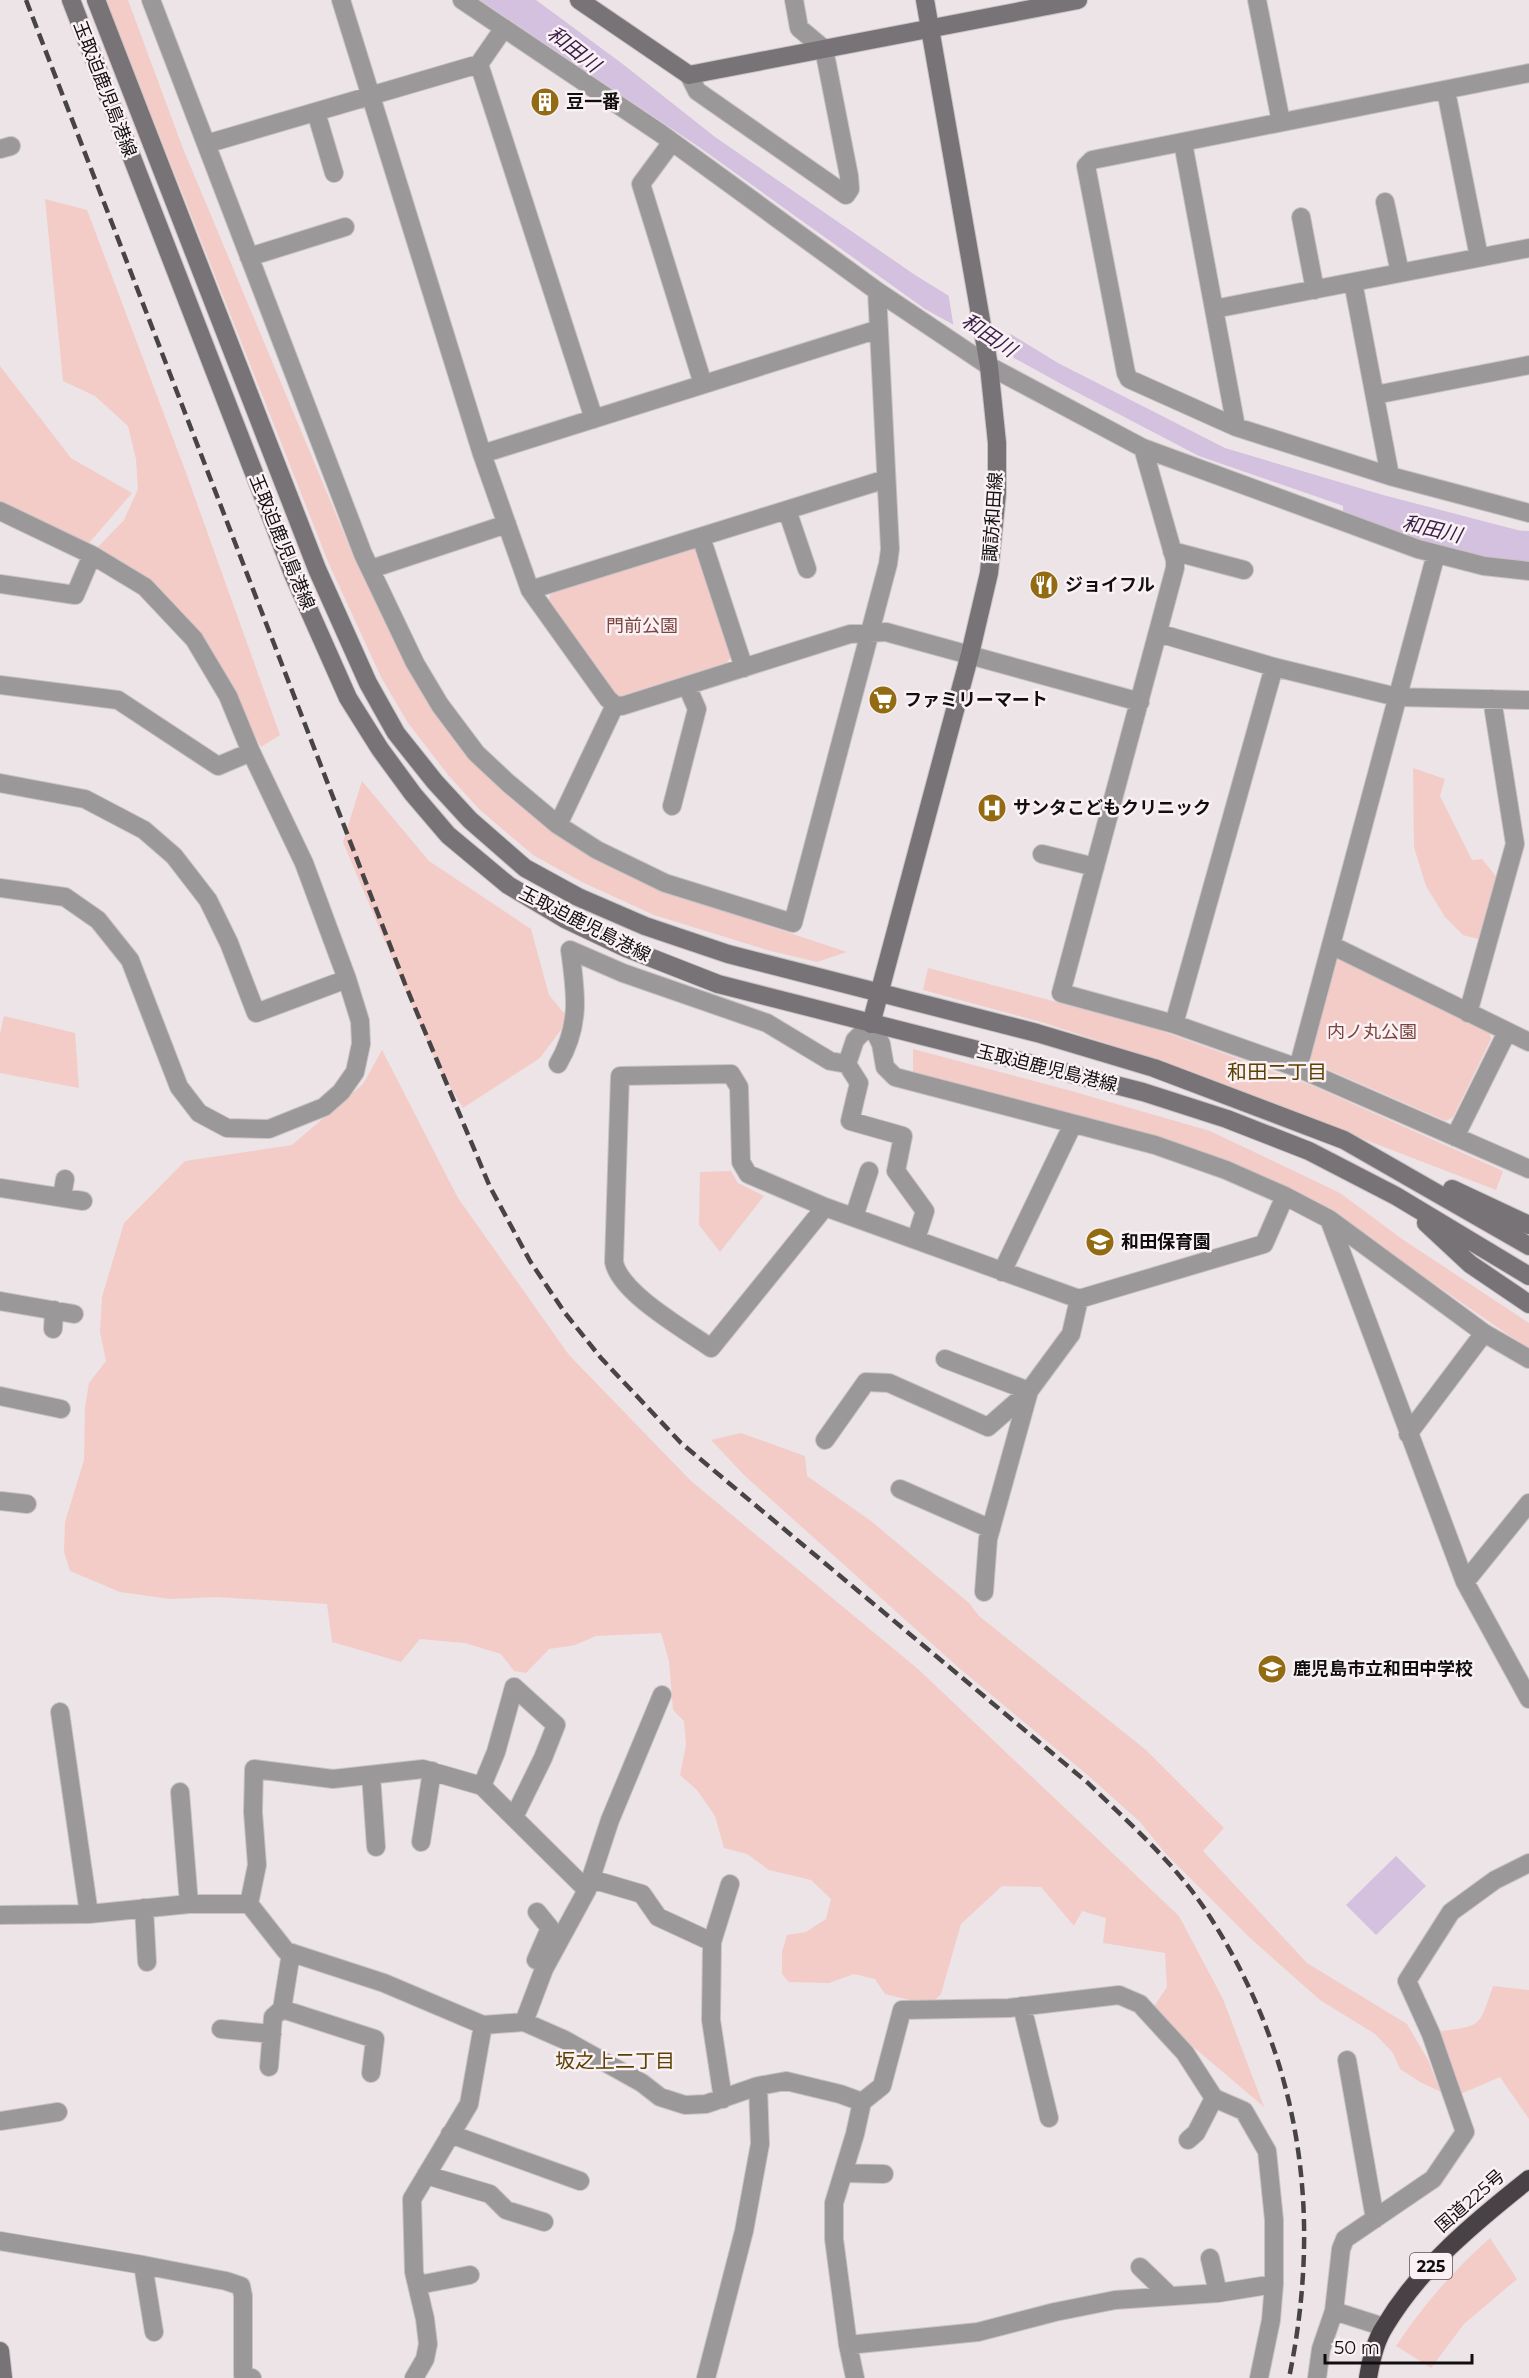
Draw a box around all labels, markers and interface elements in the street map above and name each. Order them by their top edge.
street label: 玉取迫鹿児島港線 [69,18,141,160]
water label: 和田川 [543,21,607,78]
building icon: 豆一番 [529,86,561,118]
place label: 豆一番 [566,91,620,113]
water label: 和田川 [957,308,1022,363]
street label: 玉取迫鹿児島港線 [245,471,319,613]
street label: 諏訪和田線 [979,471,1007,563]
water label: 和田川 [1400,511,1466,548]
restaurant icon: ジョイフル [1028,569,1060,601]
place label: ジョイフル [1065,574,1155,596]
park label: 門前公園 [606,615,678,637]
supermarket icon: ファミリーマート [867,684,899,716]
place label: ファミリーマート [904,689,1048,711]
hospital icon: サンタこどもクリニック [976,792,1008,824]
place label: サンタこどもクリニック [1013,797,1211,819]
street label: 玉取迫鹿児島港線 [516,882,654,966]
park label: 内ノ丸公園 [1327,1021,1417,1043]
street label: 玉取迫鹿児島港線 [974,1040,1120,1096]
district label: 和田二丁目 [1227,1060,1327,1084]
school or university icon: 和田保育園 [1084,1226,1116,1258]
place label: 和田保育園 [1121,1231,1211,1253]
school or university icon: 鹿児島市立和田中学校 [1256,1653,1288,1685]
place label: 鹿児島市立和田中学校 [1293,1658,1473,1680]
district label: 坂之上二丁目 [555,2049,675,2073]
street label: 国道225号 [1431,2165,1509,2237]
road number: 225 [1410,2253,1452,2279]
scale bar [1325,2327,1472,2365]
text: 50 m [1334,2337,1380,2359]

